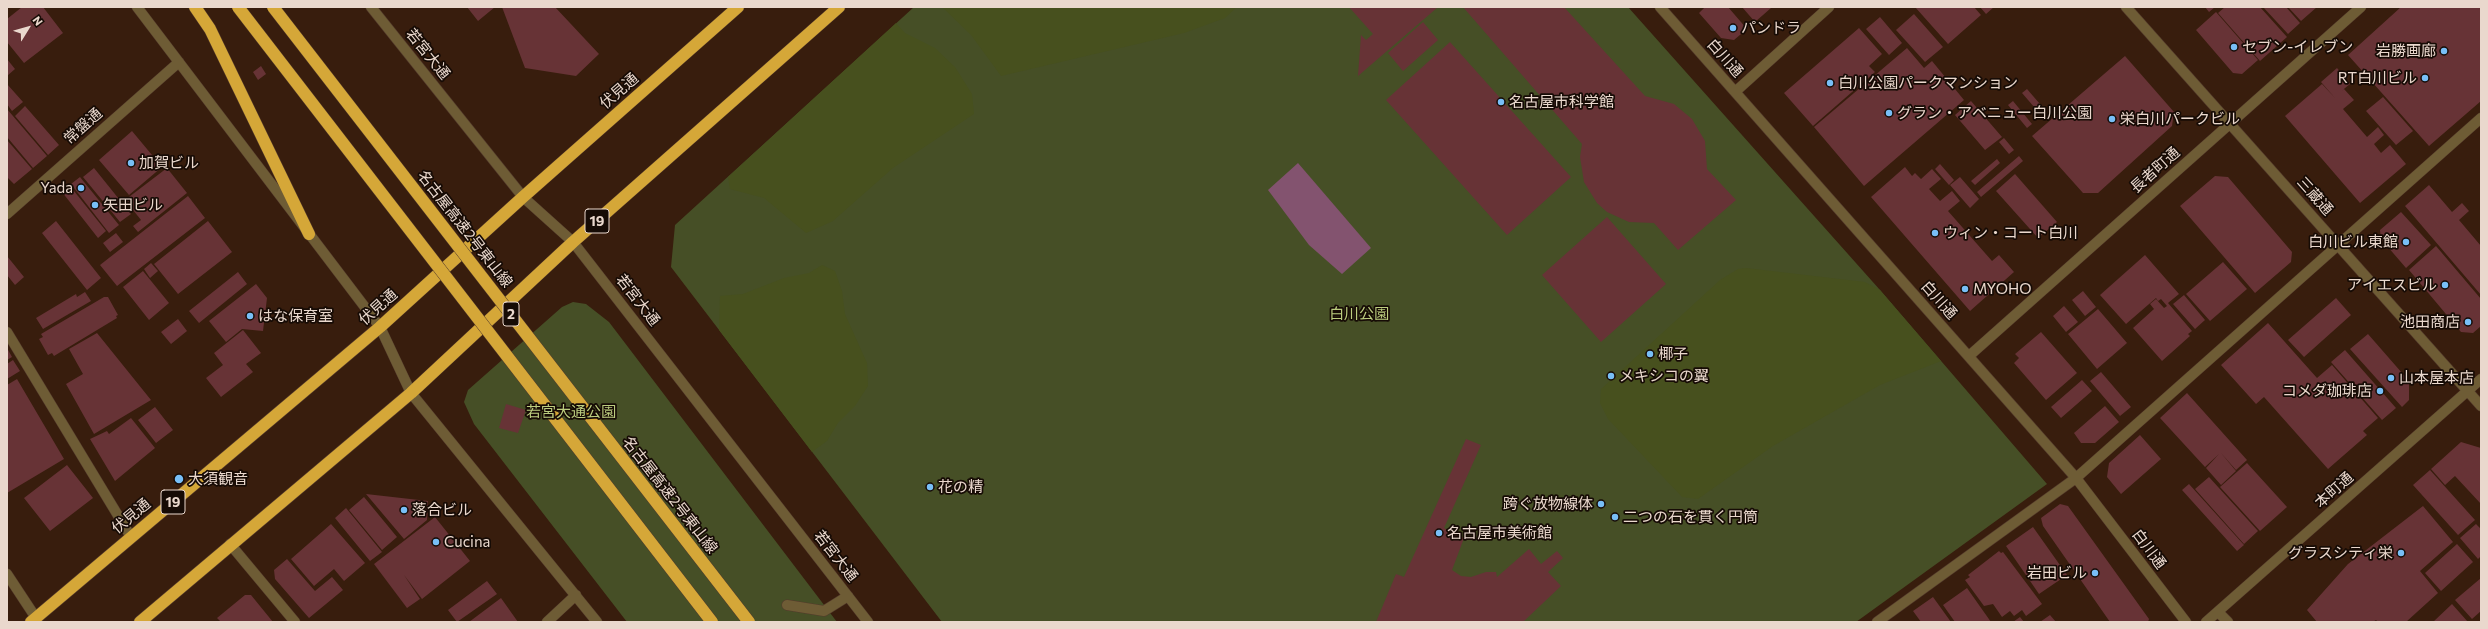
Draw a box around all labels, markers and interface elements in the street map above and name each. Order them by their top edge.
north arrow [8,8,48,48]
text: N [30,13,46,28]
place label: パンドラ [1741,19,1801,37]
marker: パンドラ [1728,23,1738,33]
street label: 若宮大通 [402,25,454,83]
street label: 白川通 [1703,35,1747,81]
place label: セブン-イレブン [2242,38,2353,56]
marker: セブン-イレブン [2229,42,2239,52]
place label: 岩勝画廊 [2376,42,2436,60]
marker: 岩勝画廊 [2439,46,2449,56]
street label: 伏見通 [596,69,642,113]
place label: RT白川ビル [2338,69,2417,87]
marker: RT白川ビル [2420,73,2430,83]
place label: 白川公園パークマンション [1838,74,2018,92]
marker: 白川公園パークマンション [1825,78,1835,88]
place label: 名古屋市科学館 [1509,93,1614,111]
marker: 名古屋市科学館 [1496,97,1506,107]
street label: 常盤通 [60,104,106,148]
place label: グラン・アベニュー白川公園 [1897,104,2092,122]
marker: グラン・アベニュー白川公園 [1884,108,1894,118]
place label: 栄白川パークビル [2120,110,2240,128]
marker: 栄白川パークビル [2107,114,2117,124]
street label: 長者町通 [2127,143,2183,197]
place label: 加賀ビル [139,154,199,172]
marker: 加賀ビル [126,158,136,168]
street label: 名古屋高速2号東山線 [414,167,516,291]
street label: 三蔵通 [2293,173,2337,219]
place label: Yada [40,179,73,197]
marker: Yada [76,183,86,193]
place label: 矢田ビル [103,196,163,214]
marker: 矢田ビル [90,200,100,210]
road number: 19 [585,209,609,233]
place label: ウィン・コート白川 [1943,224,2078,242]
marker: ウィン・コート白川 [1930,228,1940,238]
place label: 白川ビル東館 [2308,233,2398,251]
marker: 白川ビル東館 [2401,237,2411,247]
street label: 若宮大通 [612,271,664,329]
place label: アイエスビル [2347,276,2437,294]
street label: 白川通 [1917,277,1961,323]
place label: MYOHO [1973,280,2031,298]
marker: アイエスビル [2440,280,2450,290]
marker: MYOHO [1960,284,1970,294]
street label: 伏見通 [355,285,401,329]
road number: 2 [503,302,519,326]
park label: 白川公園 [1329,305,1389,323]
place label: はな保育室 [258,307,333,325]
marker: はな保育室 [245,311,255,321]
place label: 池田商店 [2400,313,2460,331]
marker: 池田商店 [2463,317,2473,327]
place label: 椰子 [1658,345,1688,363]
marker: 椰子 [1645,349,1655,359]
place label: メキシコの翼 [1619,367,1709,385]
place label: 山本屋本店 [2399,369,2474,387]
marker: メキシコの翼 [1606,371,1616,381]
marker: 山本屋本店 [2386,373,2396,383]
place label: コメダ珈琲店 [2282,382,2372,400]
marker: コメダ珈琲店 [2375,386,2385,396]
park label: 若宮大通公園 [526,403,616,421]
street label: 名古屋高速2号東山線 [619,433,721,557]
street label: 本町通 [2311,468,2357,512]
place label: 大須観音 [188,470,248,488]
marker: 大須観音 [173,473,185,485]
place label: 花の精 [938,478,983,496]
marker: 花の精 [925,482,935,492]
road number: 19 [161,490,185,514]
street label: 伏見通 [108,495,154,537]
place label: 跨ぐ放物線体 [1503,495,1593,513]
marker: 跨ぐ放物線体 [1596,499,1606,509]
place label: 落合ビル [412,501,472,519]
marker: 落合ビル [399,505,409,515]
place label: 二つの石を貫く円筒 [1623,508,1758,526]
marker: 二つの石を貫く円筒 [1610,512,1620,522]
place label: 名古屋市美術館 [1447,524,1552,542]
street label: 白川通 [2128,526,2170,572]
street label: 若宮大通 [810,527,862,585]
marker: 名古屋市美術館 [1434,528,1444,538]
place label: Cucina [444,533,490,551]
marker: Cucina [431,537,441,547]
place label: グラスシティ栄 [2288,544,2393,562]
marker: グラスシティ栄 [2396,548,2406,558]
place label: 岩田ビル [2027,564,2087,582]
marker: 岩田ビル [2090,568,2100,578]

